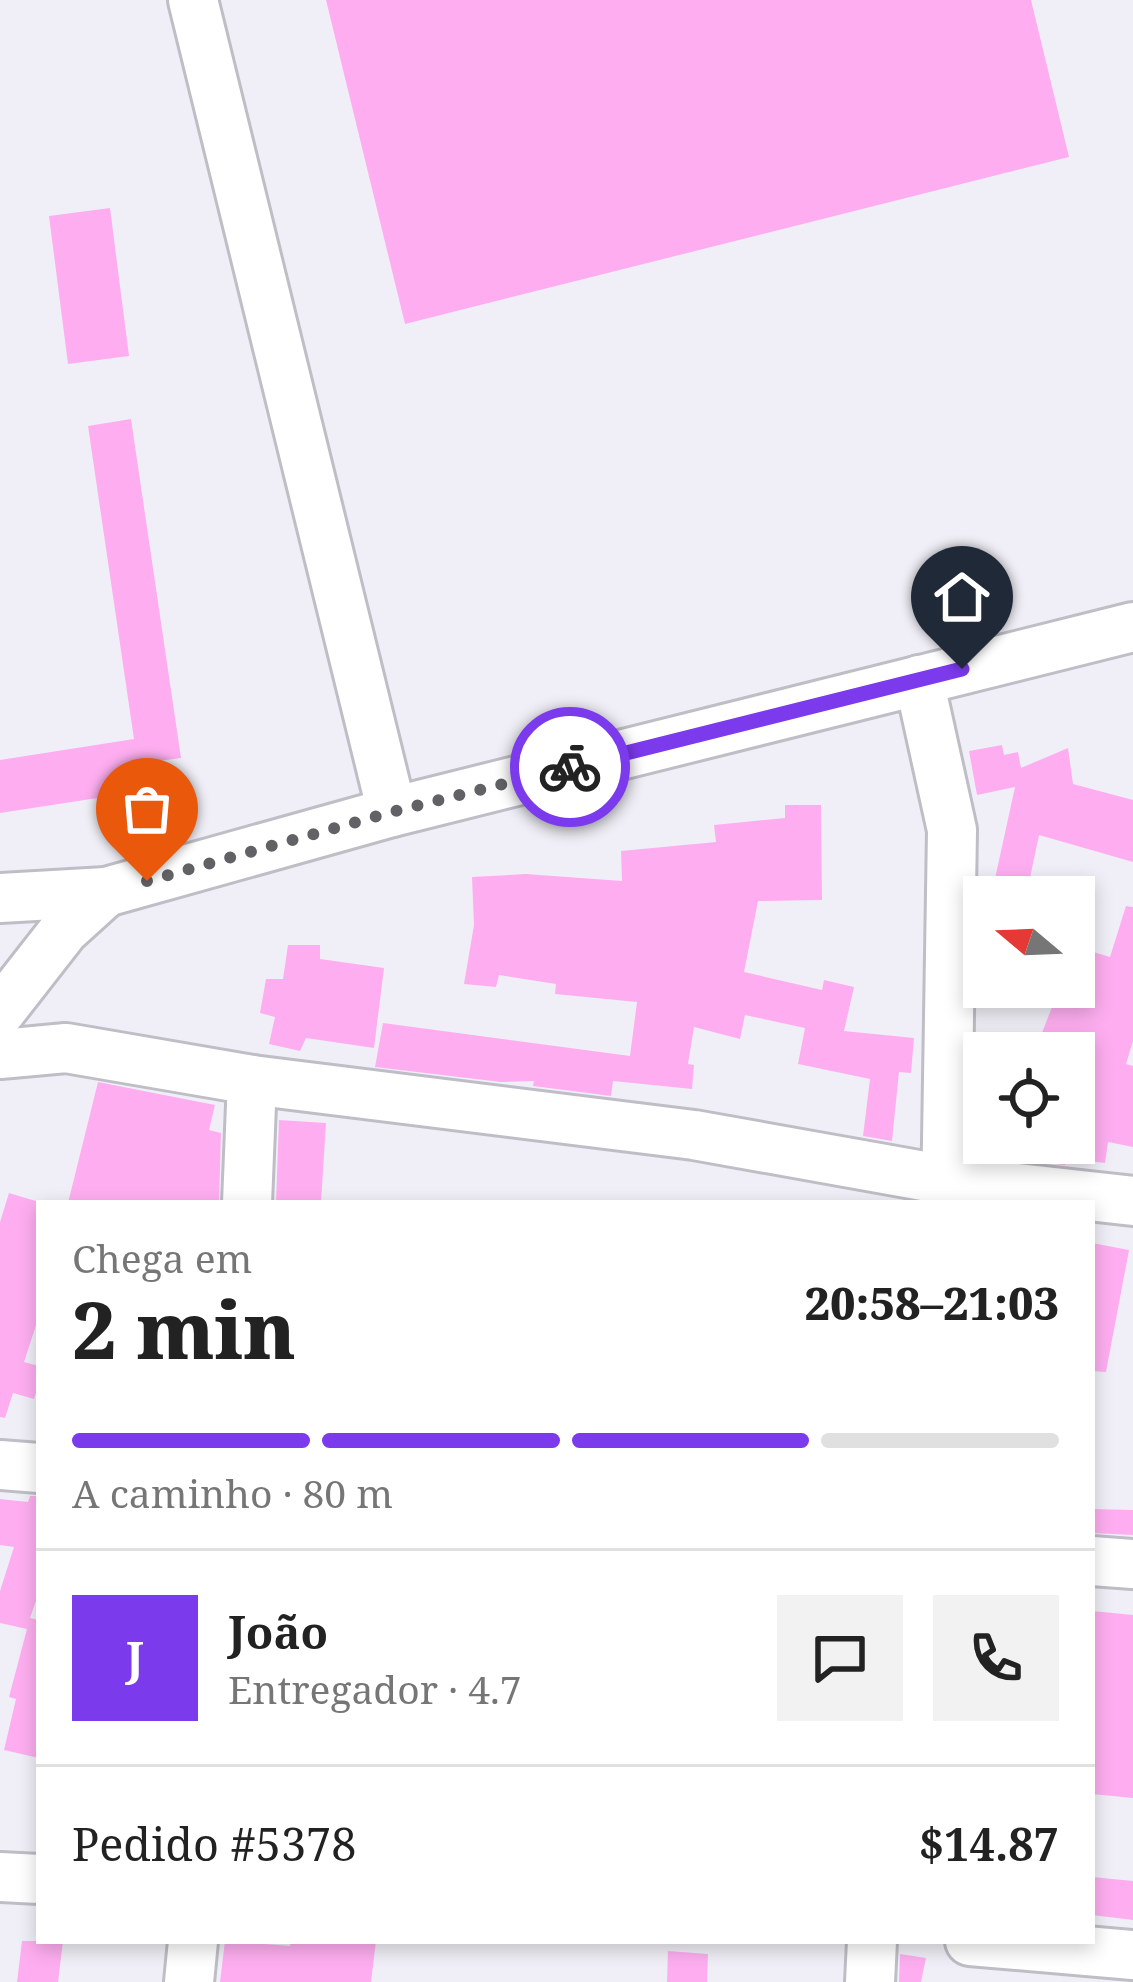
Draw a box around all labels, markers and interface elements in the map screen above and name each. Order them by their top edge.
pin [911,546,1013,669]
icon: home [929,564,995,630]
courier [510,707,630,827]
icon: bike [537,734,603,800]
pin [96,758,198,881]
icon: bag [114,776,180,842]
north arrow [963,876,1095,1008]
map controls [963,876,1095,1164]
button: locate [963,1032,1095,1164]
text: Chega em [72,1231,252,1284]
text: 20:58–21:03 [804,1272,1059,1333]
text: 2 min [72,1276,296,1382]
text: A caminho · 80 m [72,1466,393,1519]
button: chat [777,1595,903,1721]
button: phone [933,1595,1059,1721]
text: João [228,1601,328,1662]
text: J [126,1627,144,1688]
text: Entregador · 4.7 [228,1662,522,1715]
text: Pedido #5378 [72,1813,356,1874]
text: $14.87 [919,1813,1059,1874]

